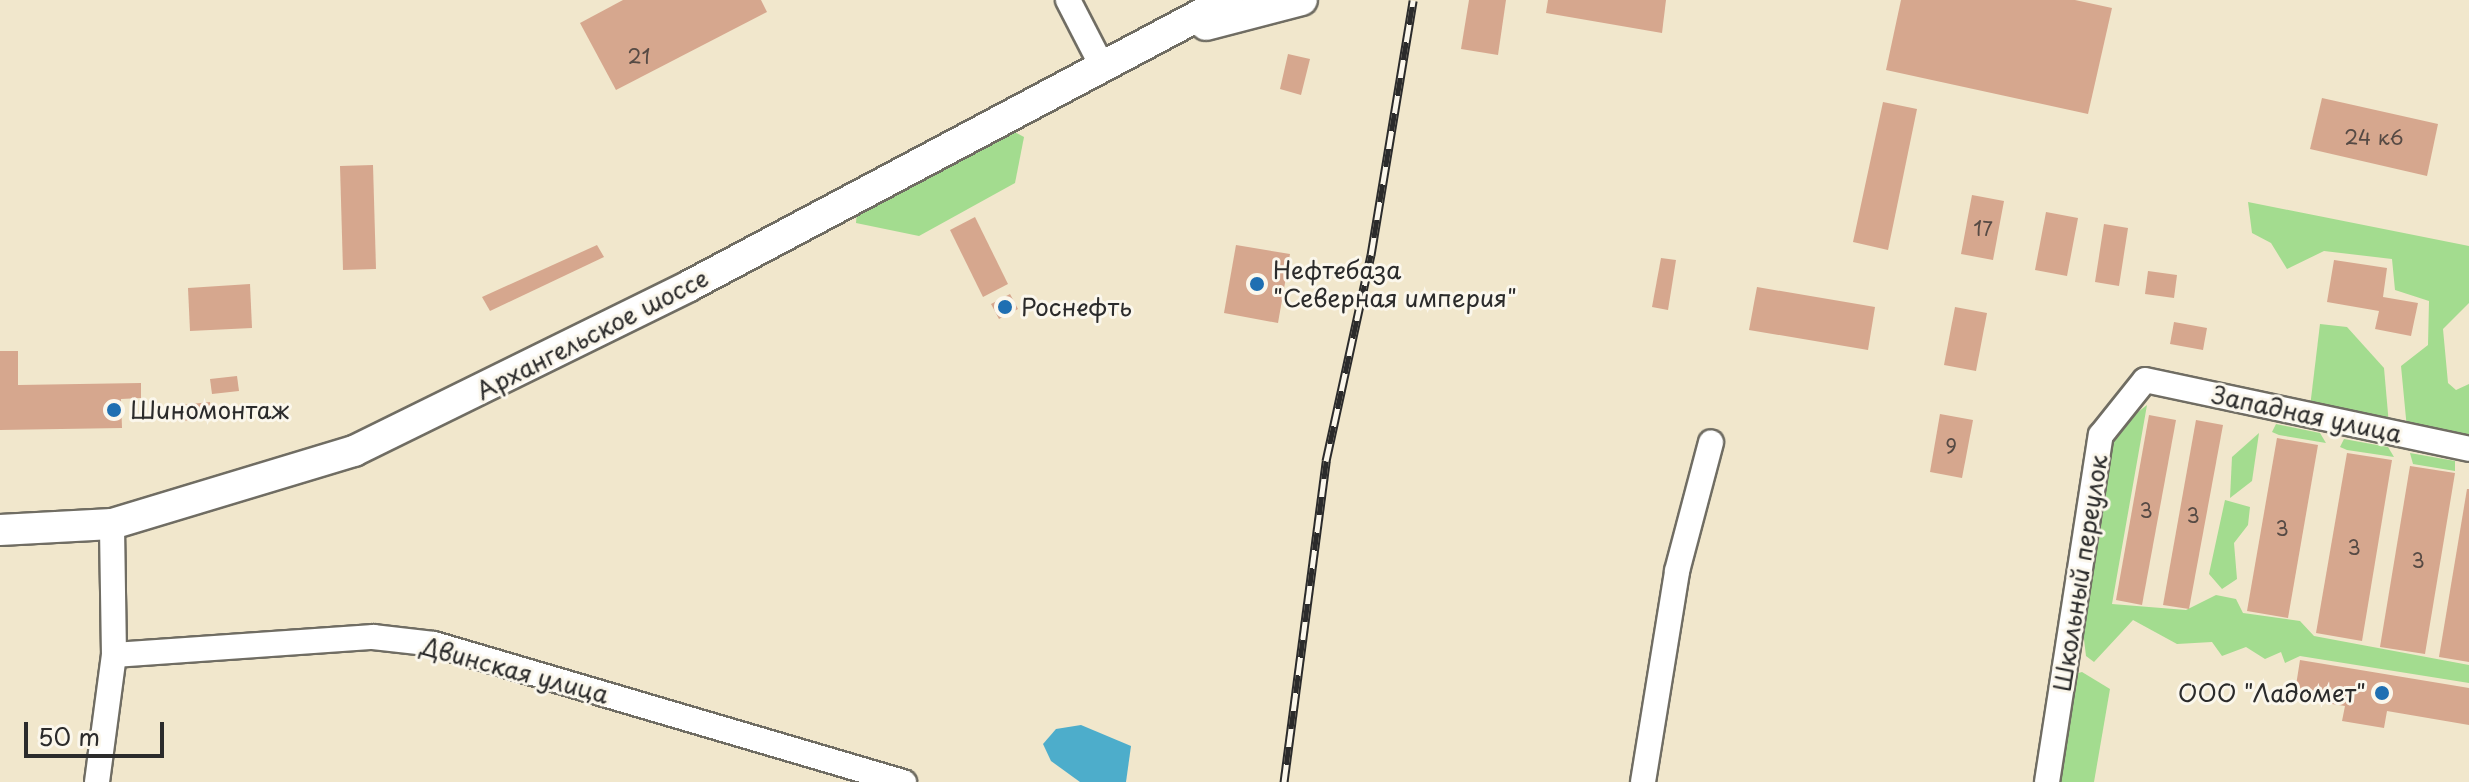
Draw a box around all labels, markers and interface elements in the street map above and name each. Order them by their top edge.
house number: 21 [627,44,651,68]
house number: 24 к6 [2344,125,2404,149]
house number: 17 [1973,216,1993,240]
place label: Нефтебаза "Северная империя" [1273,256,1518,312]
street label: Архангельское шоссе [471,263,713,405]
marker: Нефтебаза "Северная империя" [1248,275,1266,293]
place label: Роснефть [1021,293,1132,321]
marker: Роснефть [996,298,1014,316]
street label: Западная улица [2209,380,2405,448]
place label: Шиномонтаж [130,396,289,424]
marker: Шиномонтаж [105,401,123,419]
house number: 9 [1945,434,1957,458]
street label: Школьный переулок [2047,453,2113,693]
house number: 3 [2139,498,2153,522]
house number: 3 [2186,503,2200,527]
house number: 3 [2275,516,2289,540]
house number: 3 [2347,535,2361,559]
house number: 3 [2411,548,2425,572]
street label: Двинская улица [418,631,612,709]
place label: ООО "Ладомет" [2178,679,2366,707]
marker: ООО "Ладомет" [2373,684,2391,702]
scale bar [28,706,168,756]
text: 50 m [38,718,100,754]

